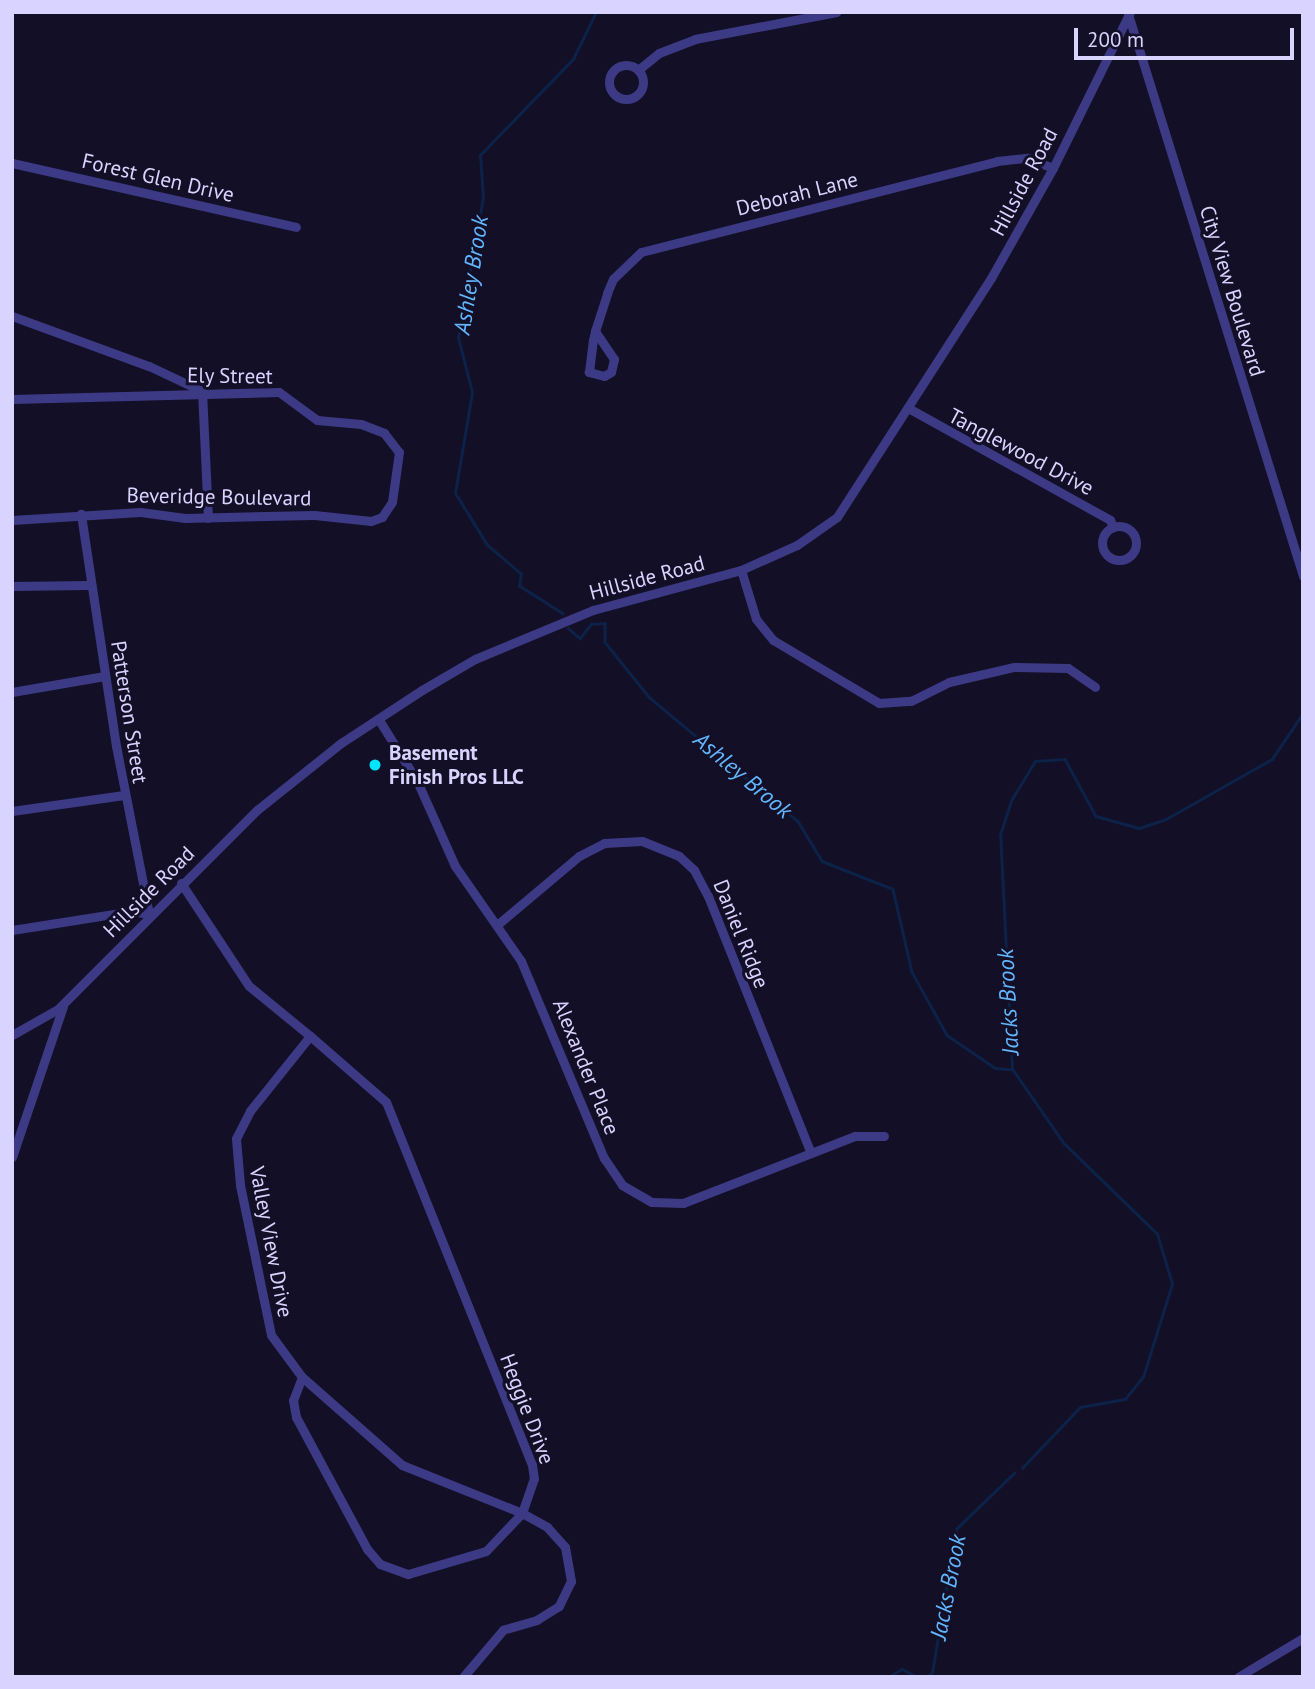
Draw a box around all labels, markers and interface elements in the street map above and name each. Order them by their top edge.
scale bar [1077,14,1298,58]
text: 200 m [1087,26,1144,53]
street label: Hillside Road [985,124,1063,240]
street label: Forest Glen Drive [80,148,236,208]
street label: Deborah Lane [733,167,861,221]
street label: City View Boulevard [1194,202,1270,380]
water label: Ashley Brook [448,213,494,337]
street label: Ely Street [187,363,273,389]
street label: Tanglewood Drive [944,403,1098,501]
street label: Beveridge Boulevard [126,483,312,511]
street label: Hillside Road [587,550,707,606]
street label: Patterson Street [105,639,153,785]
water label: Ashley Brook [688,726,798,824]
place label: Basement Finish Pros LLC [389,740,524,790]
marker: Basement Finish Pros LLC [367,757,383,773]
street label: Hillside Road [98,841,200,943]
street label: Daniel Ridge [708,876,774,992]
water label: Jacks Brook [991,948,1025,1056]
street label: Alexander Place [547,996,625,1138]
street label: Valley View Drive [244,1163,298,1321]
street label: Heggie Drive [494,1350,560,1468]
water label: Jacks Brook [924,1532,972,1642]

